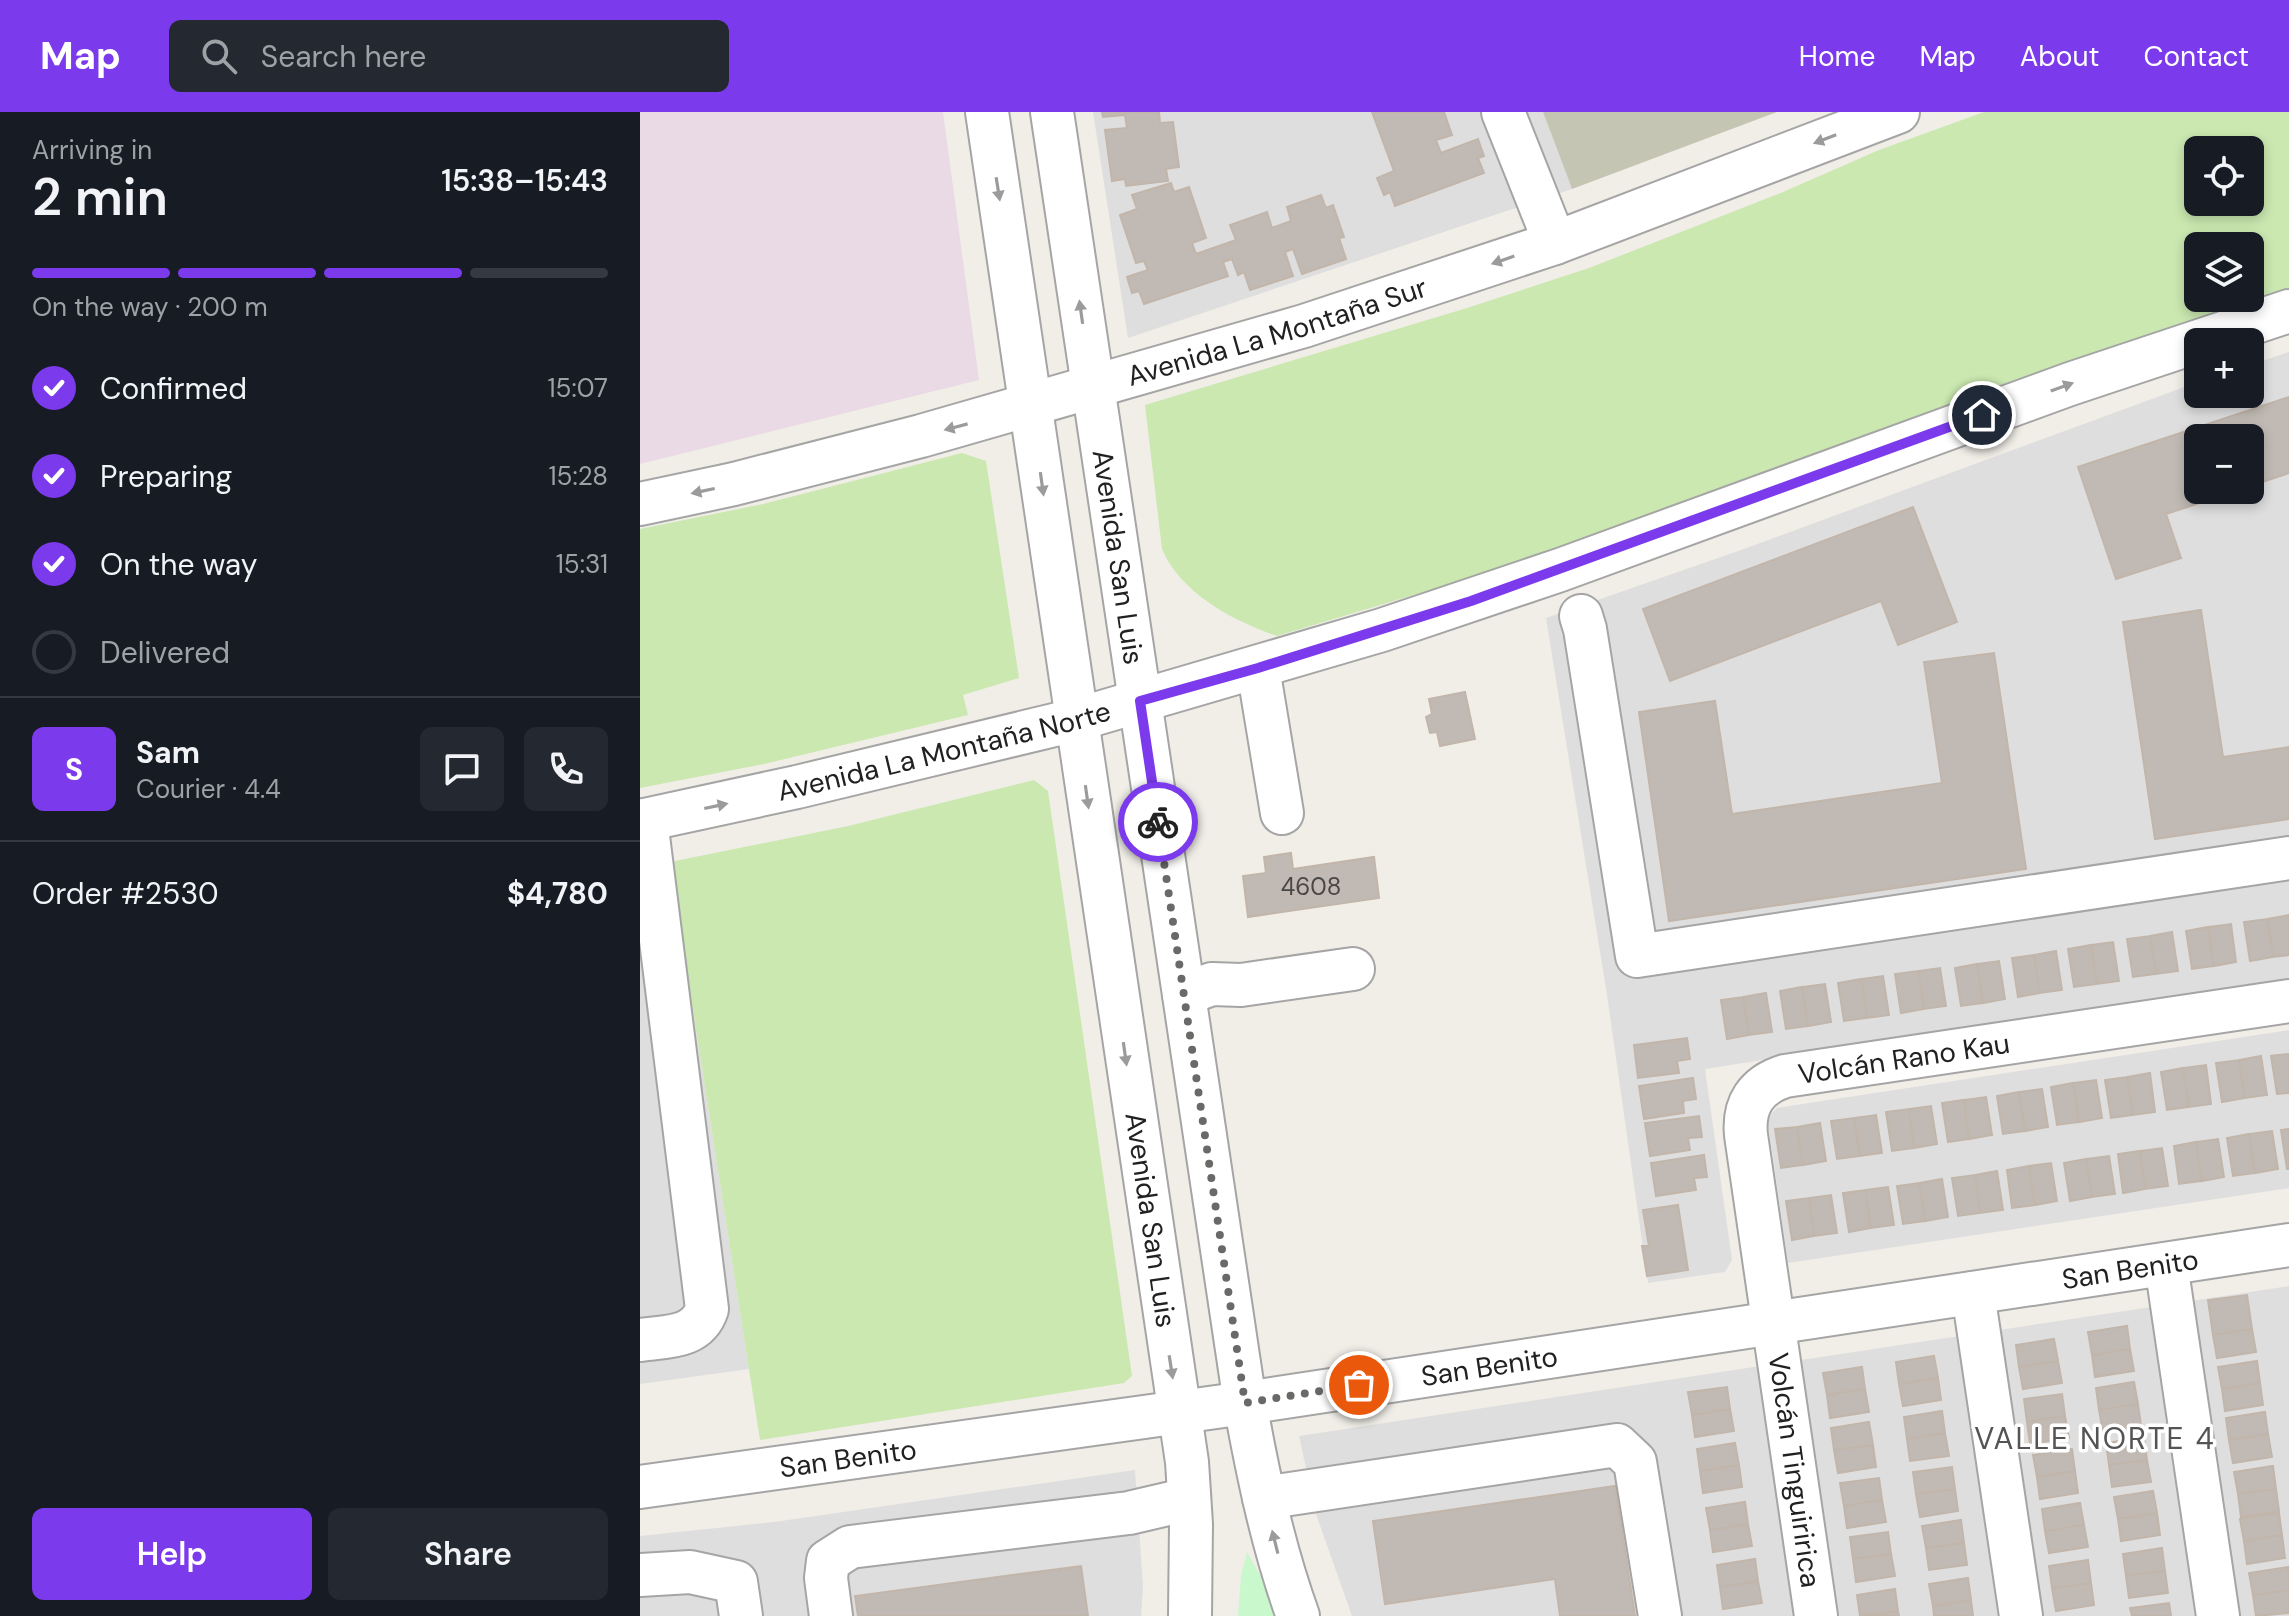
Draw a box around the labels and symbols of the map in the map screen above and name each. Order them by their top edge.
one-way arrow [1813,134,1837,146]
one-way arrow [992,177,1005,202]
one-way arrow [1491,255,1515,267]
street label: Avenida La Montaña Sur [1123,269,1432,395]
one-way arrow [1074,299,1087,324]
one-way arrow [2050,380,2074,392]
pin [1948,381,2016,449]
one-way arrow [943,421,967,434]
street label: Avenida San Luis [1084,447,1152,667]
one-way arrow [1036,472,1049,497]
one-way arrow [691,485,716,498]
street label: Avenida La Montaña Norte [774,693,1115,810]
courier [1118,782,1198,862]
one-way arrow [1081,785,1094,810]
one-way arrow [704,799,729,812]
house number: 4608 [1281,871,1341,902]
street label: Volcán Rano Kau [1796,1025,2012,1093]
one-way arrow [1119,1042,1132,1067]
street label: Avenida San Luis [1116,1110,1185,1330]
street label: San Benito [2059,1241,2201,1298]
street label: San Benito [1419,1338,1560,1395]
street label: Volcán Tinguiririca [1760,1350,1829,1590]
pin [1325,1351,1393,1419]
one-way arrow [1165,1355,1178,1380]
district label: VALLE NORTE 4 [1974,1419,2216,1458]
street label: San Benito [777,1431,919,1486]
one-way arrow [1268,1529,1280,1554]

